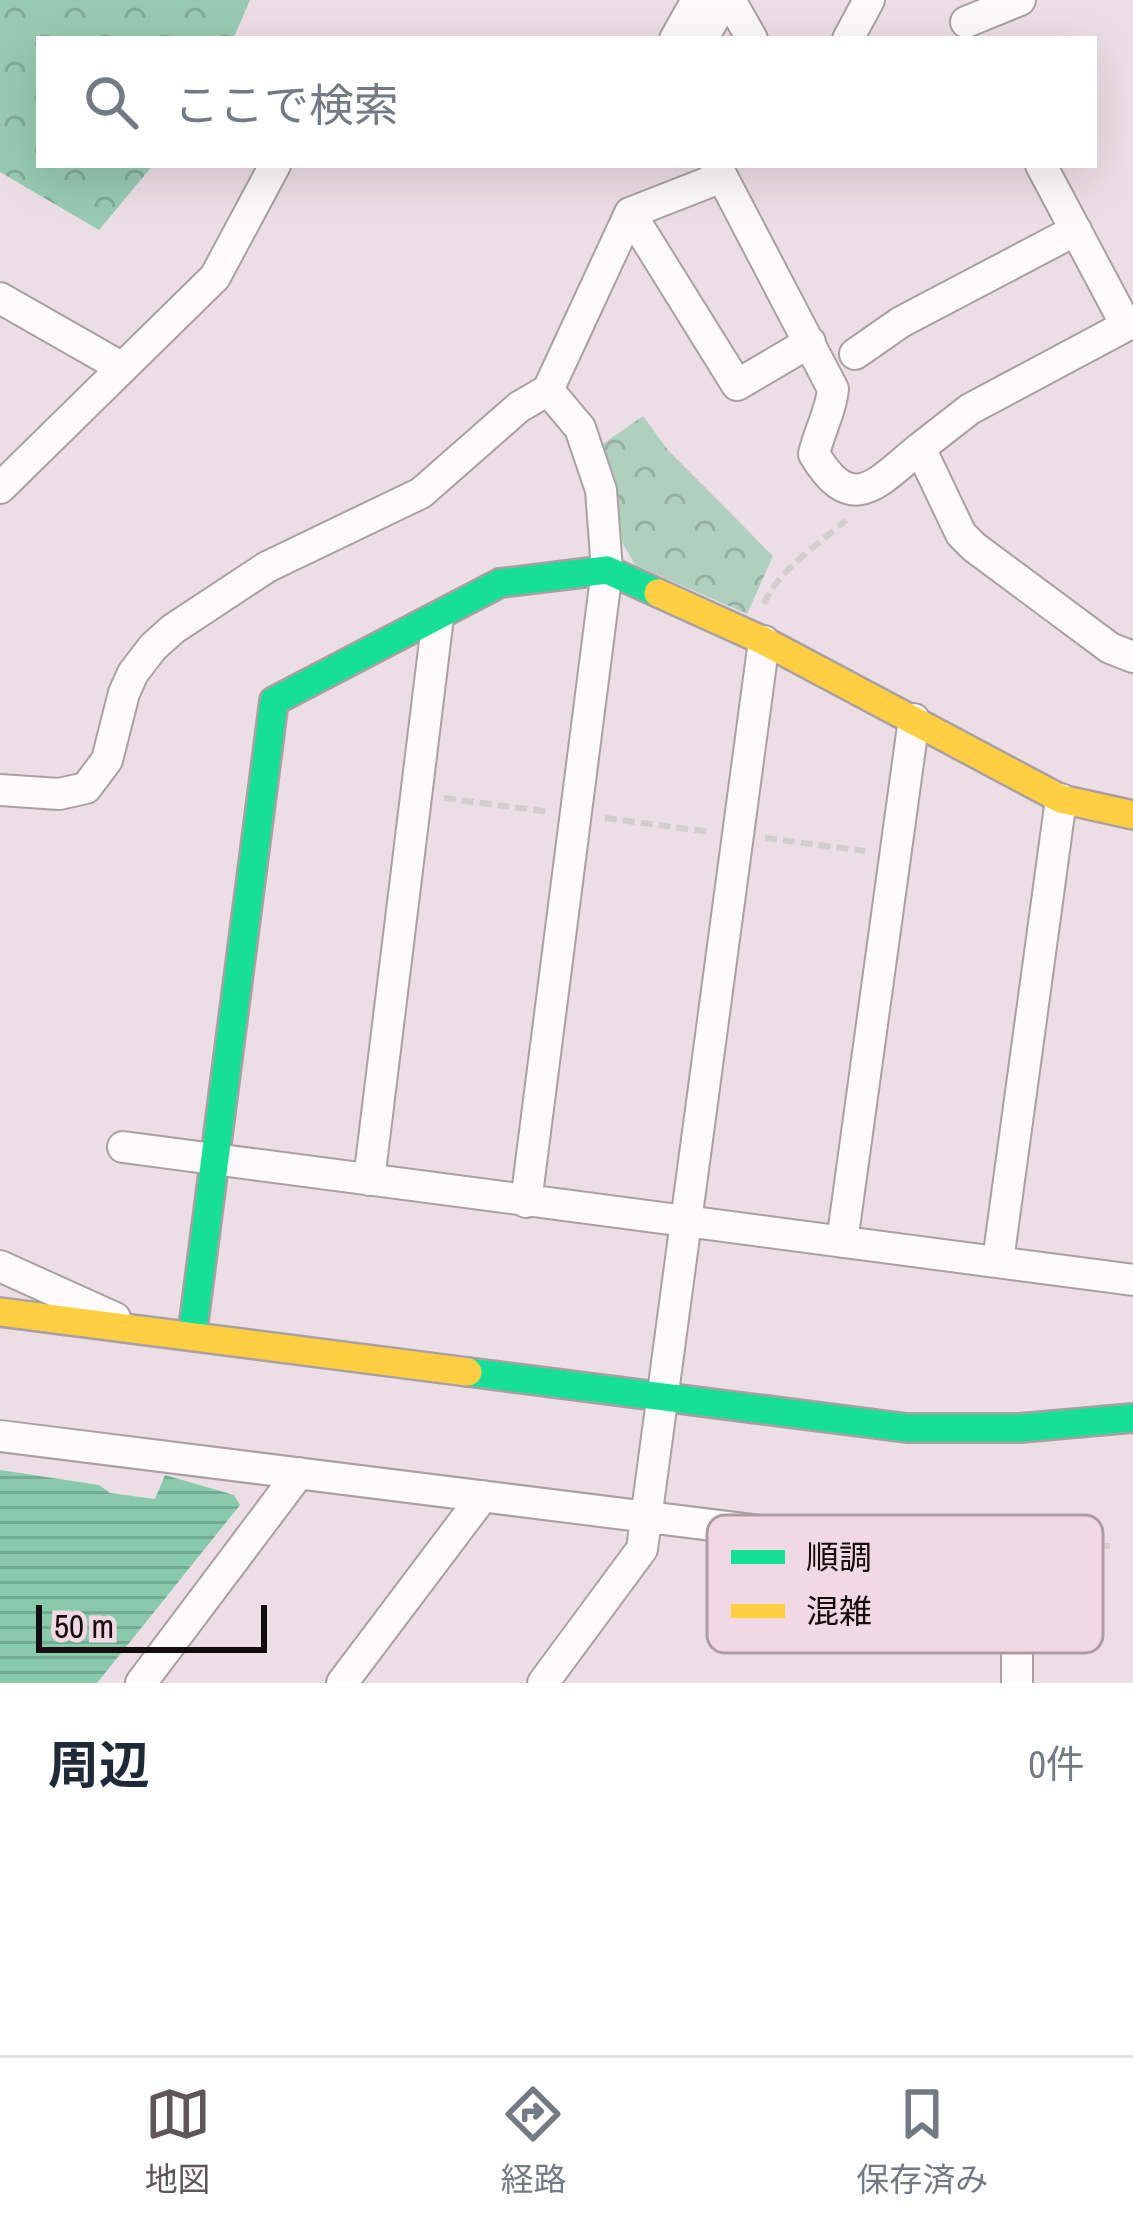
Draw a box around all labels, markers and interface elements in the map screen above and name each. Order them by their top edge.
search box [36,36,1097,168]
icon: search [78,69,144,135]
text: ここで検索 [174,74,399,135]
legend [707,1515,1103,1653]
text: 順調 [806,1535,872,1579]
text: 混雑 [806,1589,872,1633]
scale bar [36,1599,267,1652]
text: 50 m [54,1604,114,1648]
text: 周辺 [48,1730,150,1799]
text: 0件 [1028,1738,1085,1790]
tab: 地図 [145,2081,211,2201]
tab: 経路 [500,2081,566,2201]
tab: 保存済み [856,2081,988,2201]

